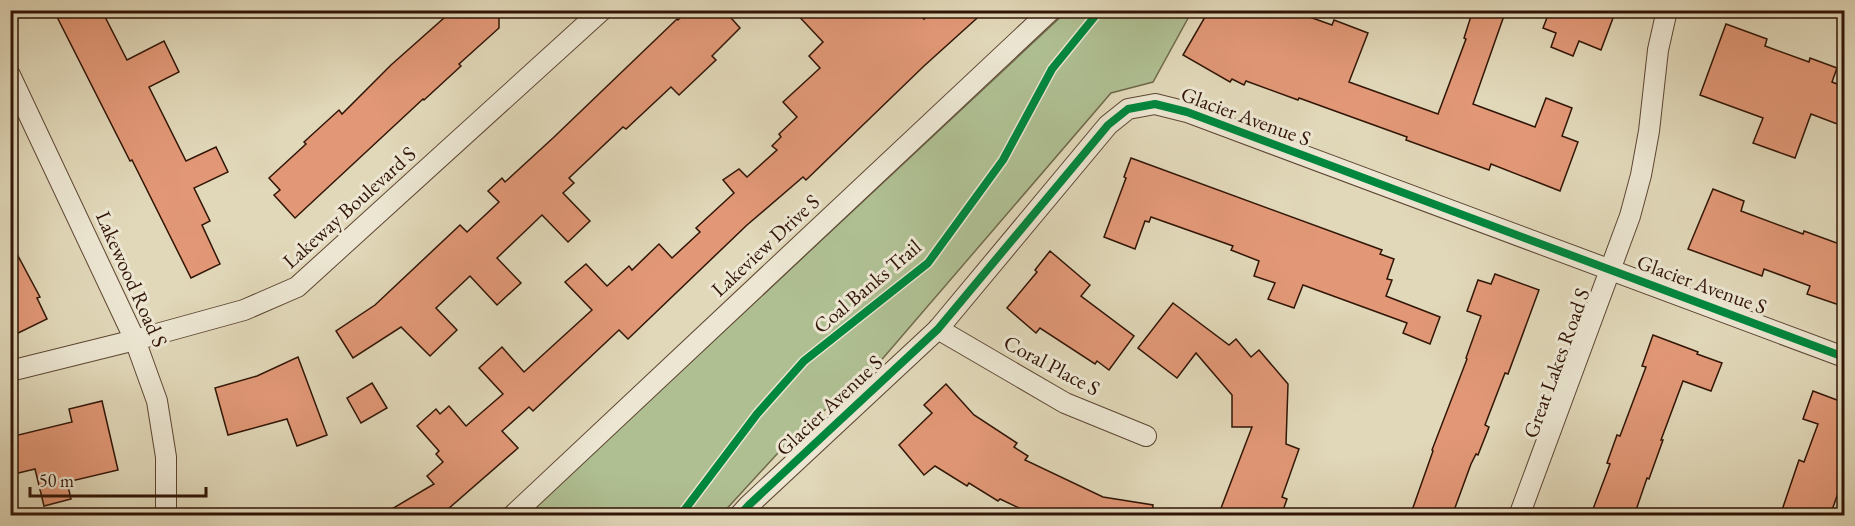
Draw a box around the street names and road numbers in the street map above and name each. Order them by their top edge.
street label: Glacier Avenue S [1177,80,1315,152]
street label: Lakeway Boulevard S [277,140,421,274]
street label: Lakeview Drive S [705,188,825,302]
street label: Lakewood Road S [90,207,174,351]
street label: Coal Banks Trail [808,233,926,339]
street label: Glacier Avenue S [1633,248,1771,320]
street label: Great Lakes Road S [1516,284,1596,442]
street label: Coral Place S [999,328,1105,402]
street label: Glacier Avenue S [770,349,888,461]

